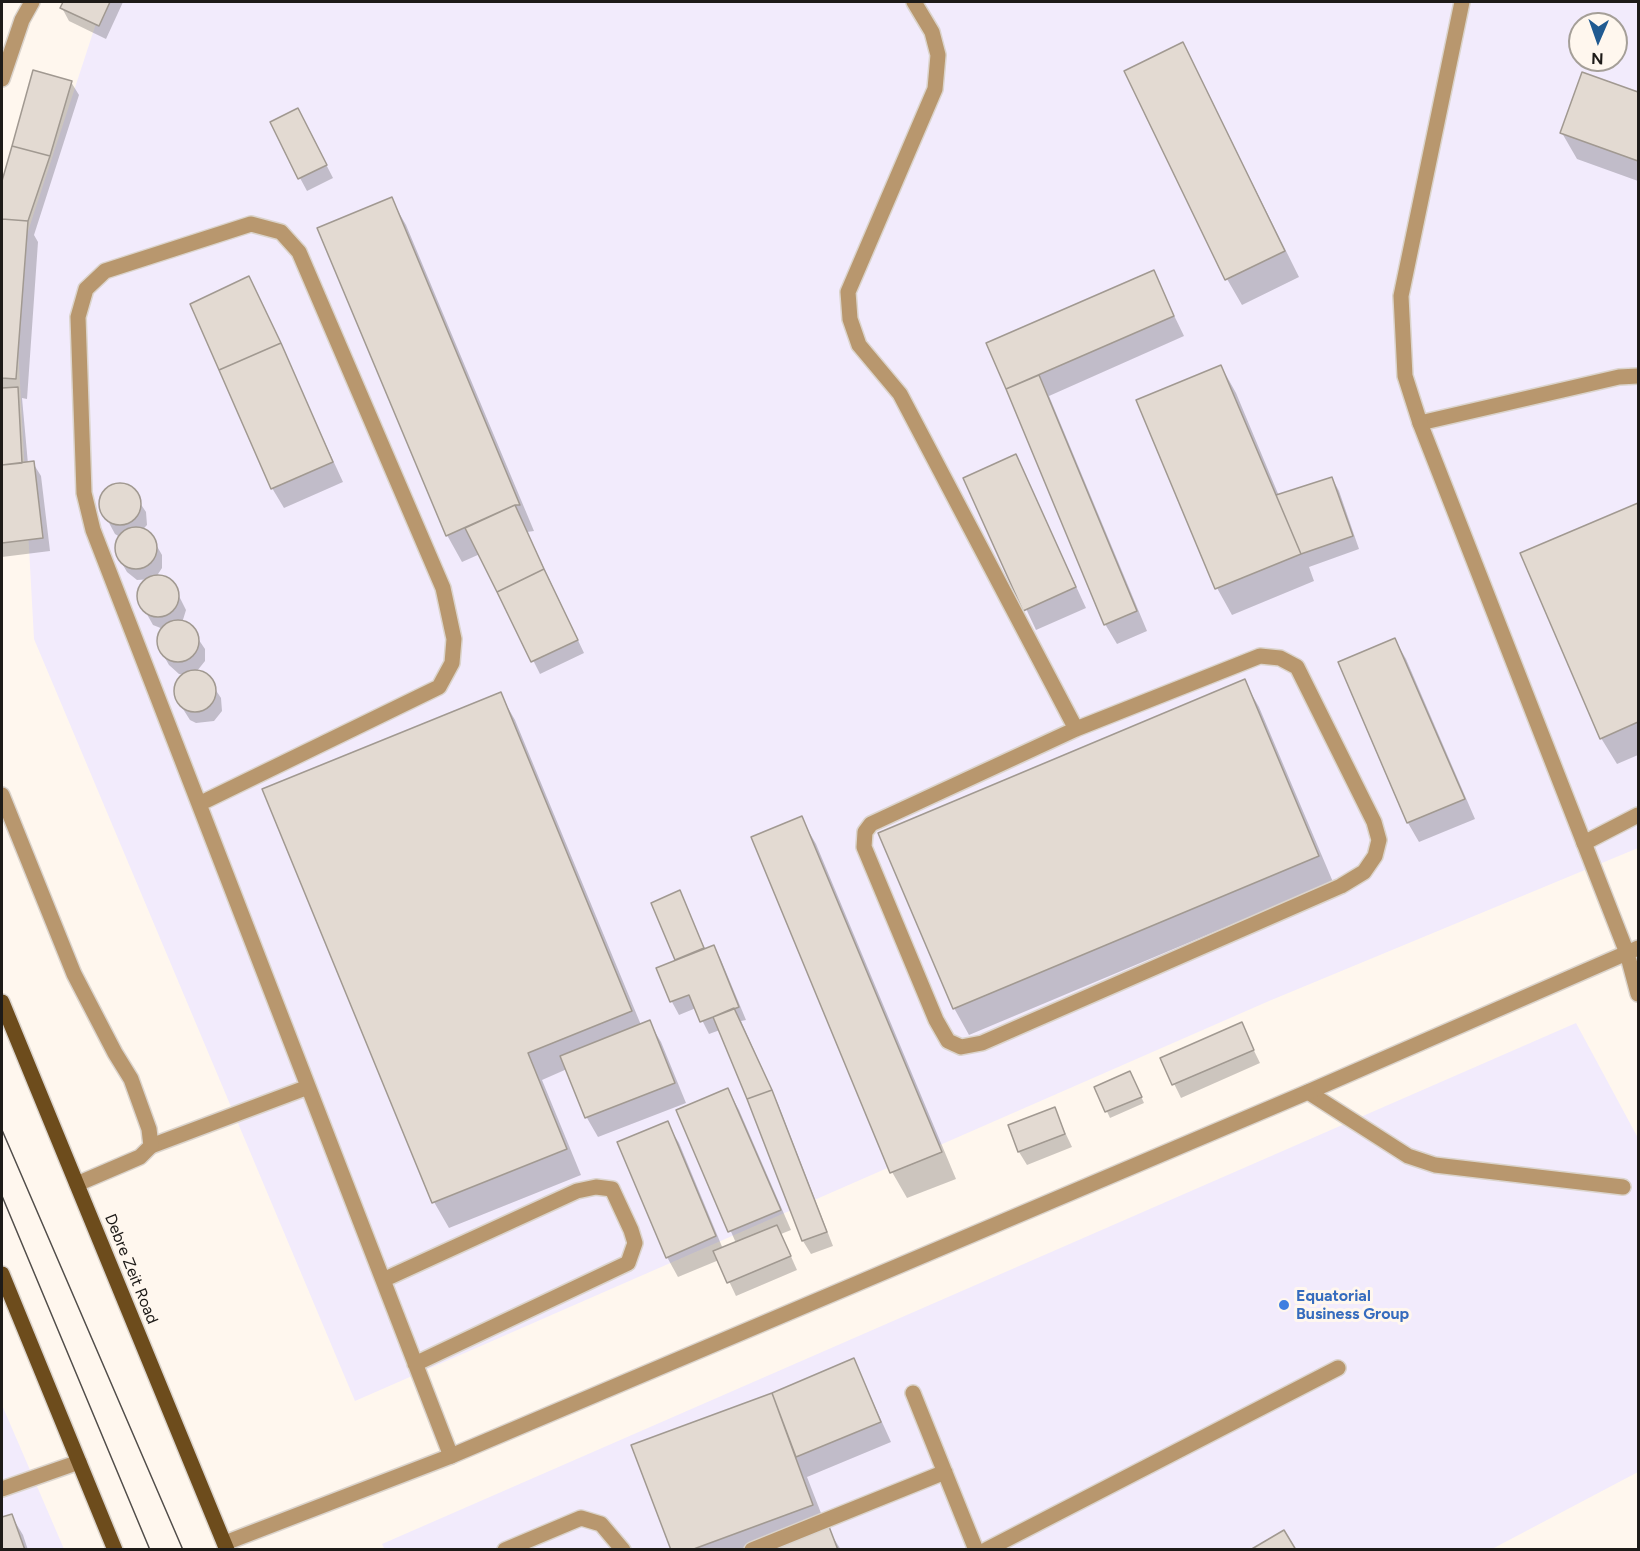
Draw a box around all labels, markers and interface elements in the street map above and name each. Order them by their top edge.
north arrow [1568,12,1628,72]
text: N [1591,49,1604,68]
street label: Debre Zeit Road [100,1211,162,1327]
place label: Equatorial Business Group [1296,1286,1409,1324]
marker: Equatorial Business Group [1277,1298,1291,1312]

